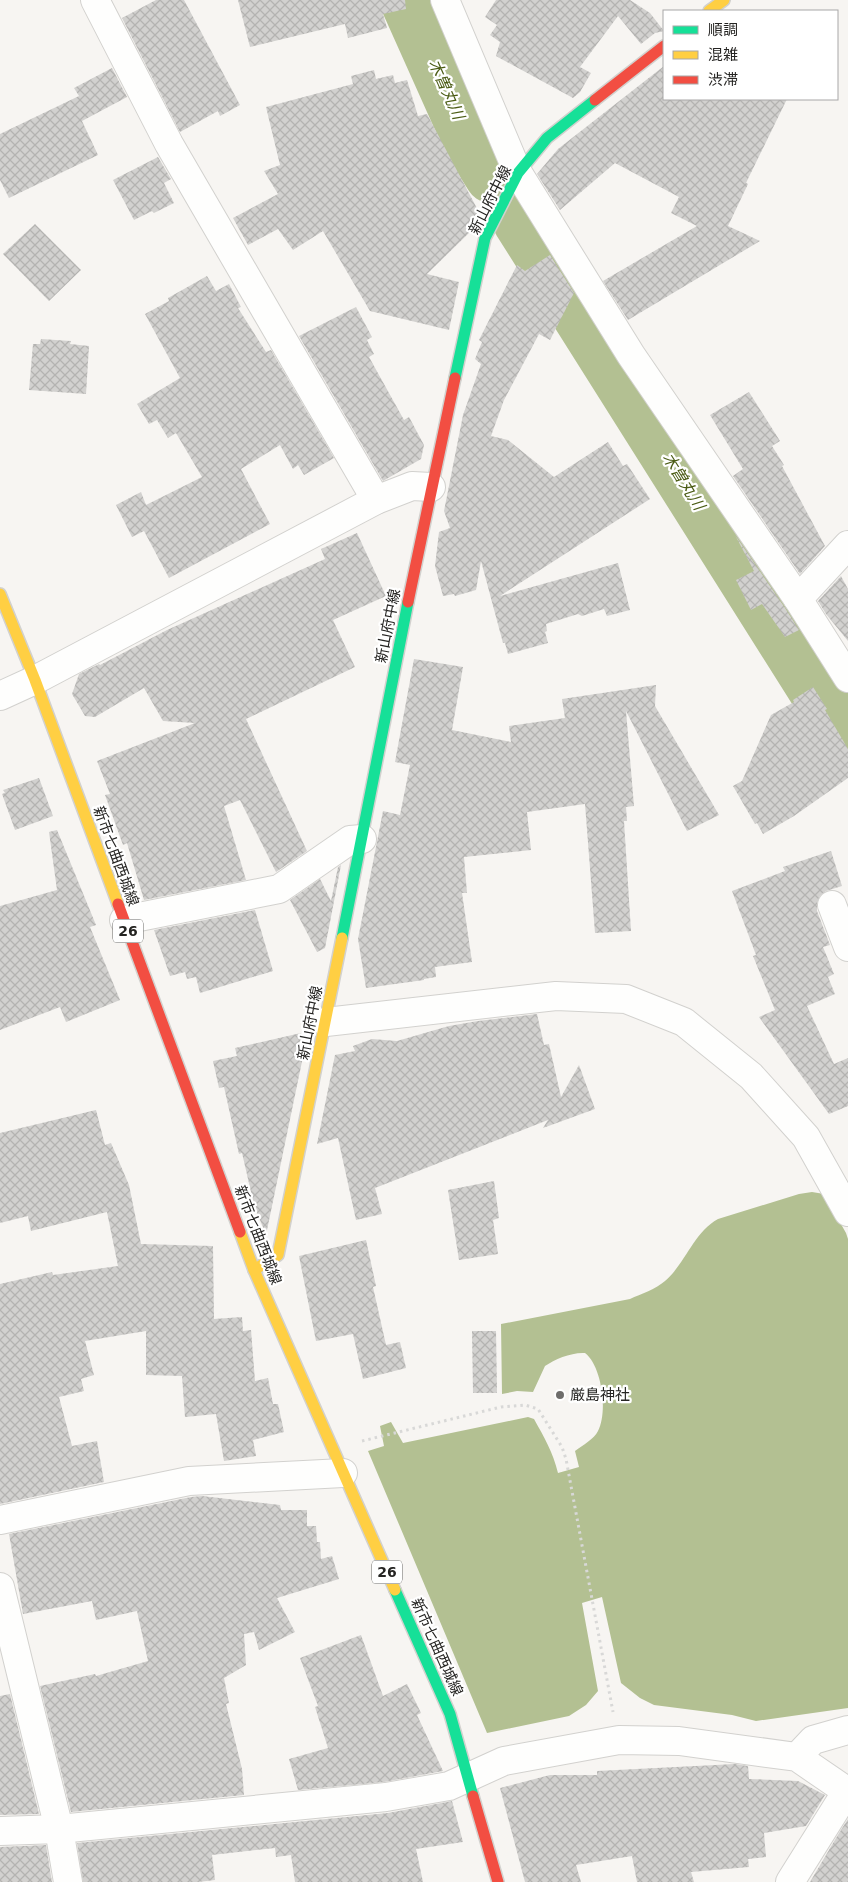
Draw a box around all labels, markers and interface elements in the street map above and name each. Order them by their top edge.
legend [663,10,838,100]
text: 順調 [708,21,738,39]
text: 混雑 [708,46,738,64]
water label: 木曽丸川 [425,56,469,124]
text: 渋滞 [708,71,738,89]
street label: 新山府中線 [465,162,515,238]
water label: 木曽丸川 [659,449,710,515]
street label: 新山府中線 [372,587,404,665]
street label: 新市七曲西城線 [90,804,142,908]
road number: 26 [113,919,143,942]
street label: 新山府中線 [294,984,326,1062]
street label: 新市七曲西城線 [231,1183,285,1287]
place label: 厳島神社 [570,1386,630,1404]
marker: 厳島神社 [554,1389,566,1401]
road number: 26 [372,1560,402,1584]
street label: 新市七曲西城線 [407,1595,467,1699]

